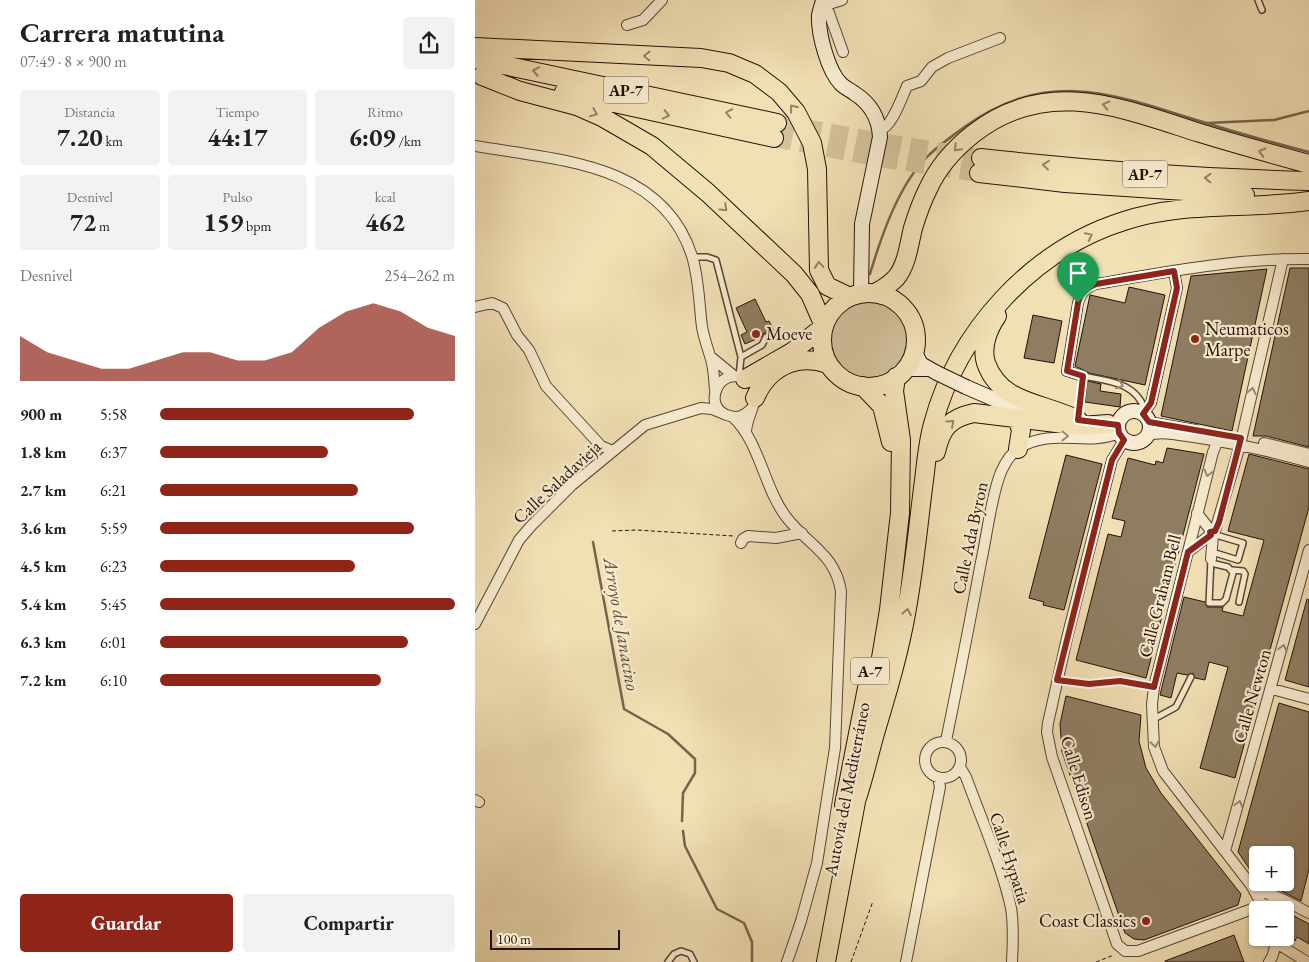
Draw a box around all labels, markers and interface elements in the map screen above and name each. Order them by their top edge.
text: Carrera matutina [20,14,224,50]
button: share [403,17,455,69]
one-way arrow [642,50,650,61]
text: 07:49 · 8 × 900 m [20,51,127,72]
one-way arrow [532,66,541,76]
road number: AP-7 [603,76,649,104]
one-way arrow [1102,100,1111,111]
text: Distancia [65,103,115,121]
text: Tiempo [216,103,259,121]
text: Ritmo [367,103,403,121]
one-way arrow [790,105,798,114]
one-way arrow [589,107,598,117]
one-way arrow [725,108,734,118]
one-way arrow [662,109,671,119]
text: 7.20 [57,121,103,153]
text: 44:17 [208,121,267,153]
text: 6:09 [349,121,396,153]
text: km [103,132,123,150]
text: /km [396,132,421,150]
one-way arrow [954,142,963,151]
one-way arrow [1258,147,1266,157]
one-way arrow [1042,160,1050,171]
road number: AP-7 [1123,160,1167,188]
one-way arrow [1204,173,1212,183]
text: Desnivel [67,188,113,206]
text: Pulso [223,188,252,206]
text: kcal [375,188,396,206]
one-way arrow [719,203,728,212]
text: 72 [70,206,96,238]
text: 159 [204,206,243,238]
text: 462 [365,206,405,238]
text: m [96,217,110,235]
text: bpm [243,217,271,235]
one-way arrow [1084,231,1093,242]
pin [1057,252,1099,303]
icon: arrive [1064,259,1092,287]
one-way arrow [814,260,825,268]
text: Desnivel [20,265,73,286]
text: 254–262 m [384,265,455,286]
place label: Neumaticos Marpe [1205,317,1289,361]
place label: Moeve [766,322,812,345]
marker: Moeve [750,328,762,340]
marker: Neumaticos Marpe [1189,333,1201,345]
one-way arrow [1115,379,1124,389]
one-way arrow [1246,386,1257,395]
text: 900 m [20,404,62,425]
text: 5:58 [100,404,127,425]
one-way arrow [945,420,954,429]
one-way arrow [1061,431,1069,442]
street label: Calle Saladavieja [508,434,606,529]
text: 1.8 km [20,442,66,463]
text: 6:37 [100,442,127,463]
one-way arrow [1203,468,1214,477]
street label: Calle Ada Byron [946,479,993,596]
text: 2.7 km [20,480,66,501]
text: 6:21 [100,480,127,501]
text: 3.6 km [20,518,66,539]
text: 5:59 [100,518,127,539]
street label: Calle Graham Bell [1133,532,1186,660]
water label: Arroyo de Janacino [597,554,646,693]
text: 4.5 km [20,556,66,577]
text: 6:23 [100,556,127,577]
text: 5.4 km [20,594,66,615]
text: 5:45 [100,594,127,615]
one-way arrow [901,607,911,616]
text: 6.3 km [20,632,66,653]
text: 6:01 [100,632,127,653]
one-way arrow [1277,644,1287,652]
street label: Calle Newton [1227,646,1276,746]
road number: A-7 [851,658,889,684]
text: 7.2 km [20,670,66,691]
text: 6:10 [100,670,127,691]
street label: Autovía del Mediterráneo [818,700,875,879]
street label: Calle Edison [1056,733,1103,823]
one-way arrow [1149,739,1159,748]
one-way arrow [1233,800,1243,809]
street label: Calle Hypatia [985,809,1036,907]
map controls [1249,846,1294,946]
button: + [1249,846,1294,891]
button: Guardar [20,894,233,952]
button: Compartir [243,894,455,952]
button: − [1249,901,1294,946]
place label: Coast Classics [1039,909,1136,932]
marker: Coast Classics [1140,915,1152,927]
scale bar [490,927,620,950]
text: 100 m [497,930,531,948]

